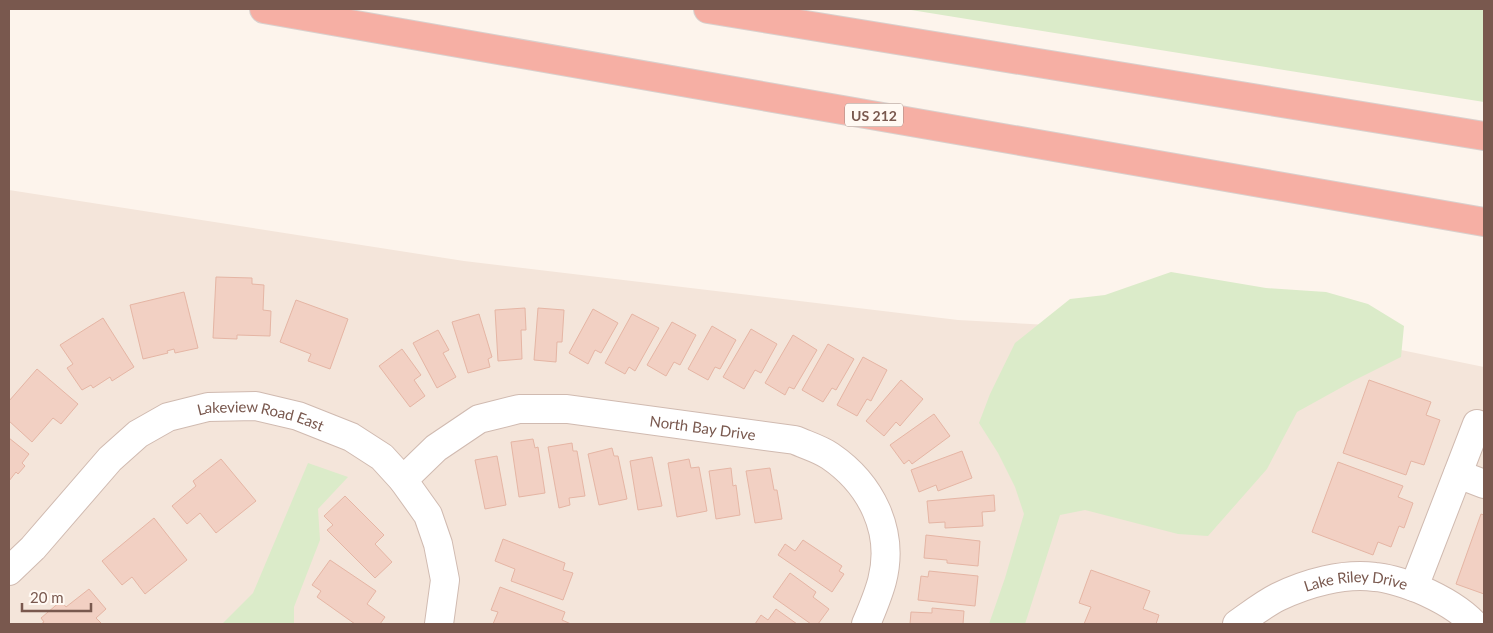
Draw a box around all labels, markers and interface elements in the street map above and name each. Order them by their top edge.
road number: US 212 [845,104,903,126]
street label: Lakeview Road East [195,397,327,435]
street label: North Bay Drive [649,411,757,444]
street label: Lake Riley Drive [1301,567,1410,595]
scale bar [22,580,91,612]
text: 20 m [30,588,64,606]

